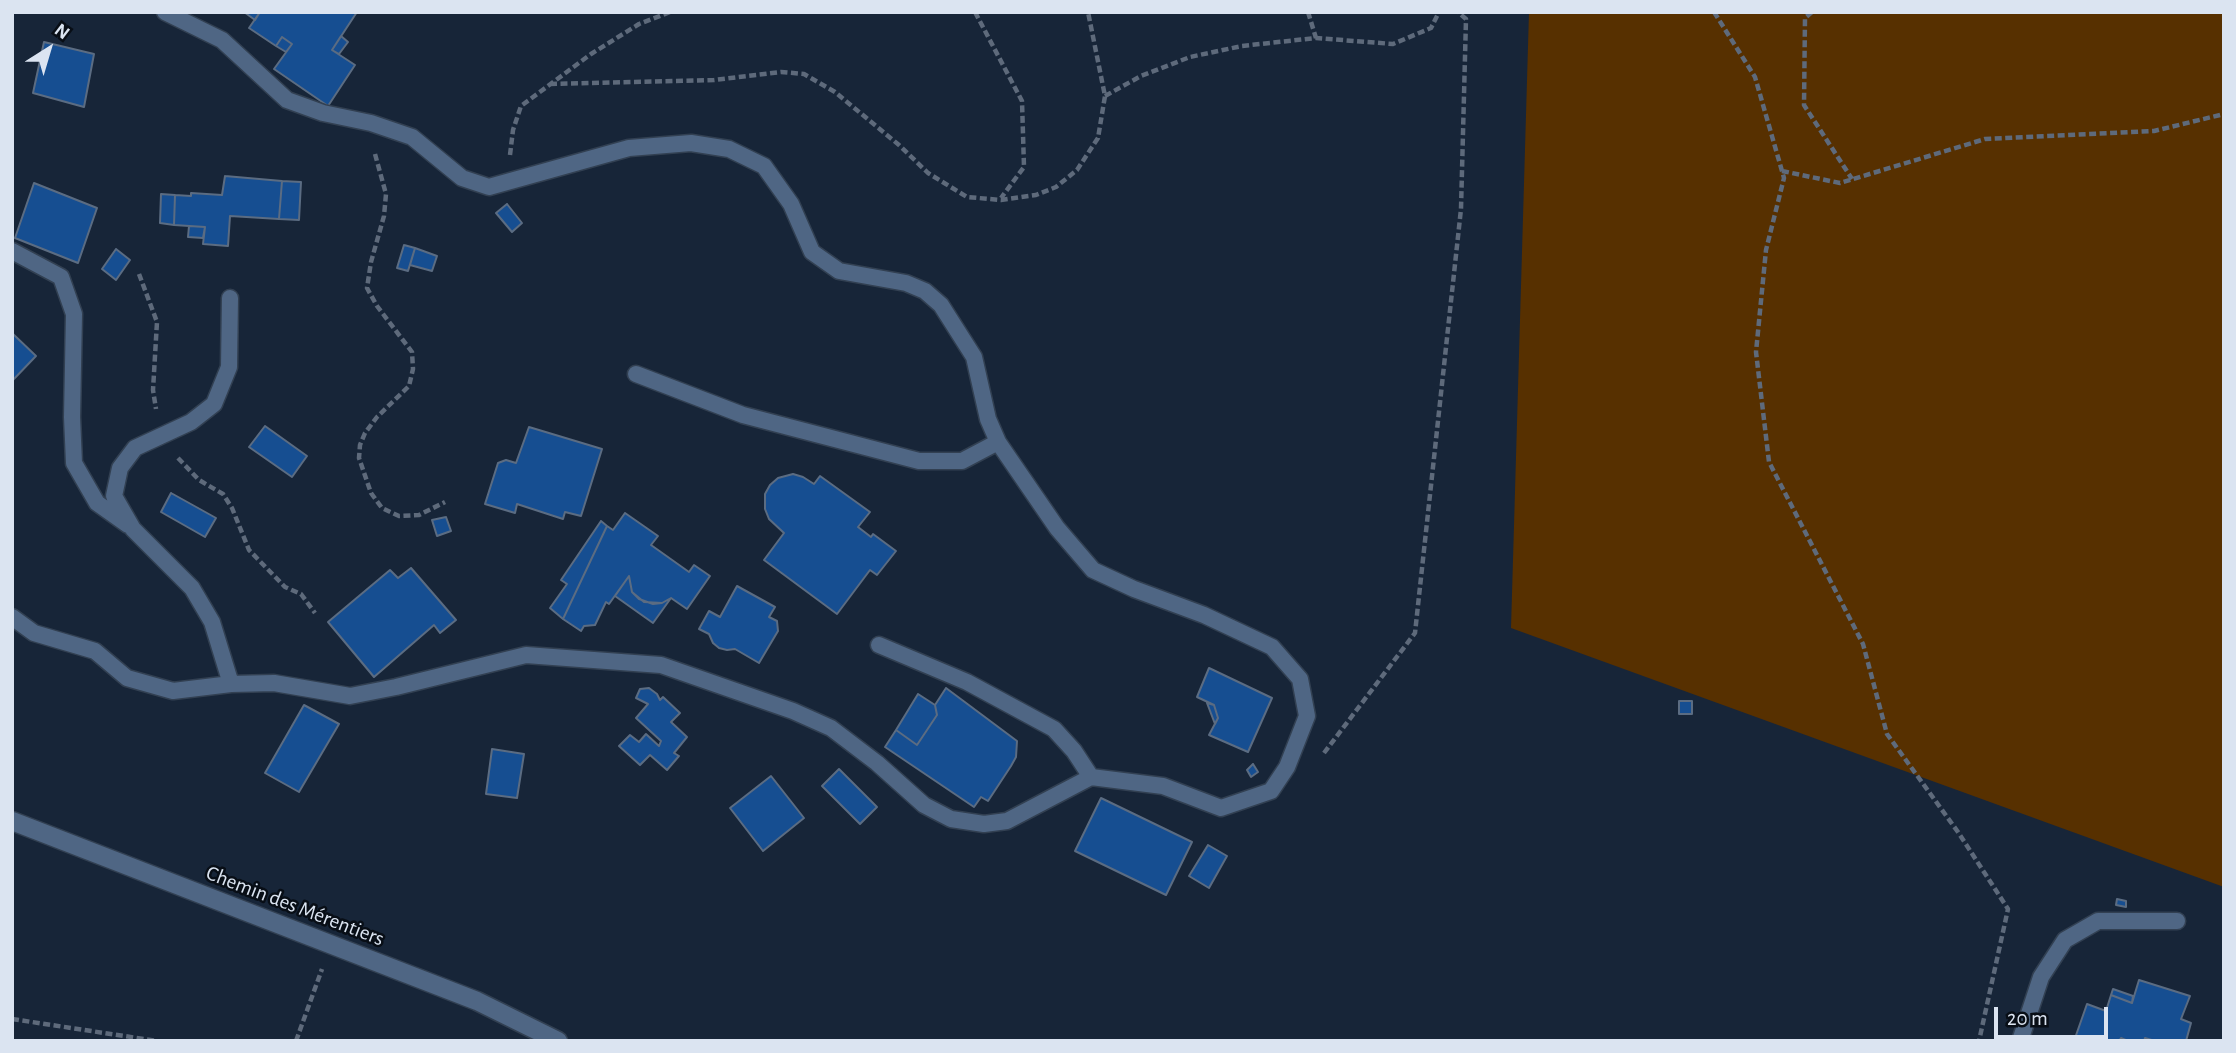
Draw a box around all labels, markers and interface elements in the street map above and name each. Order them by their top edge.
north arrow [14,14,84,84]
text: N [51,20,73,43]
street label: Chemin des Mérentiers [202,860,388,952]
scale bar [1998,993,2112,1038]
text: 20 m [2007,1008,2048,1029]

